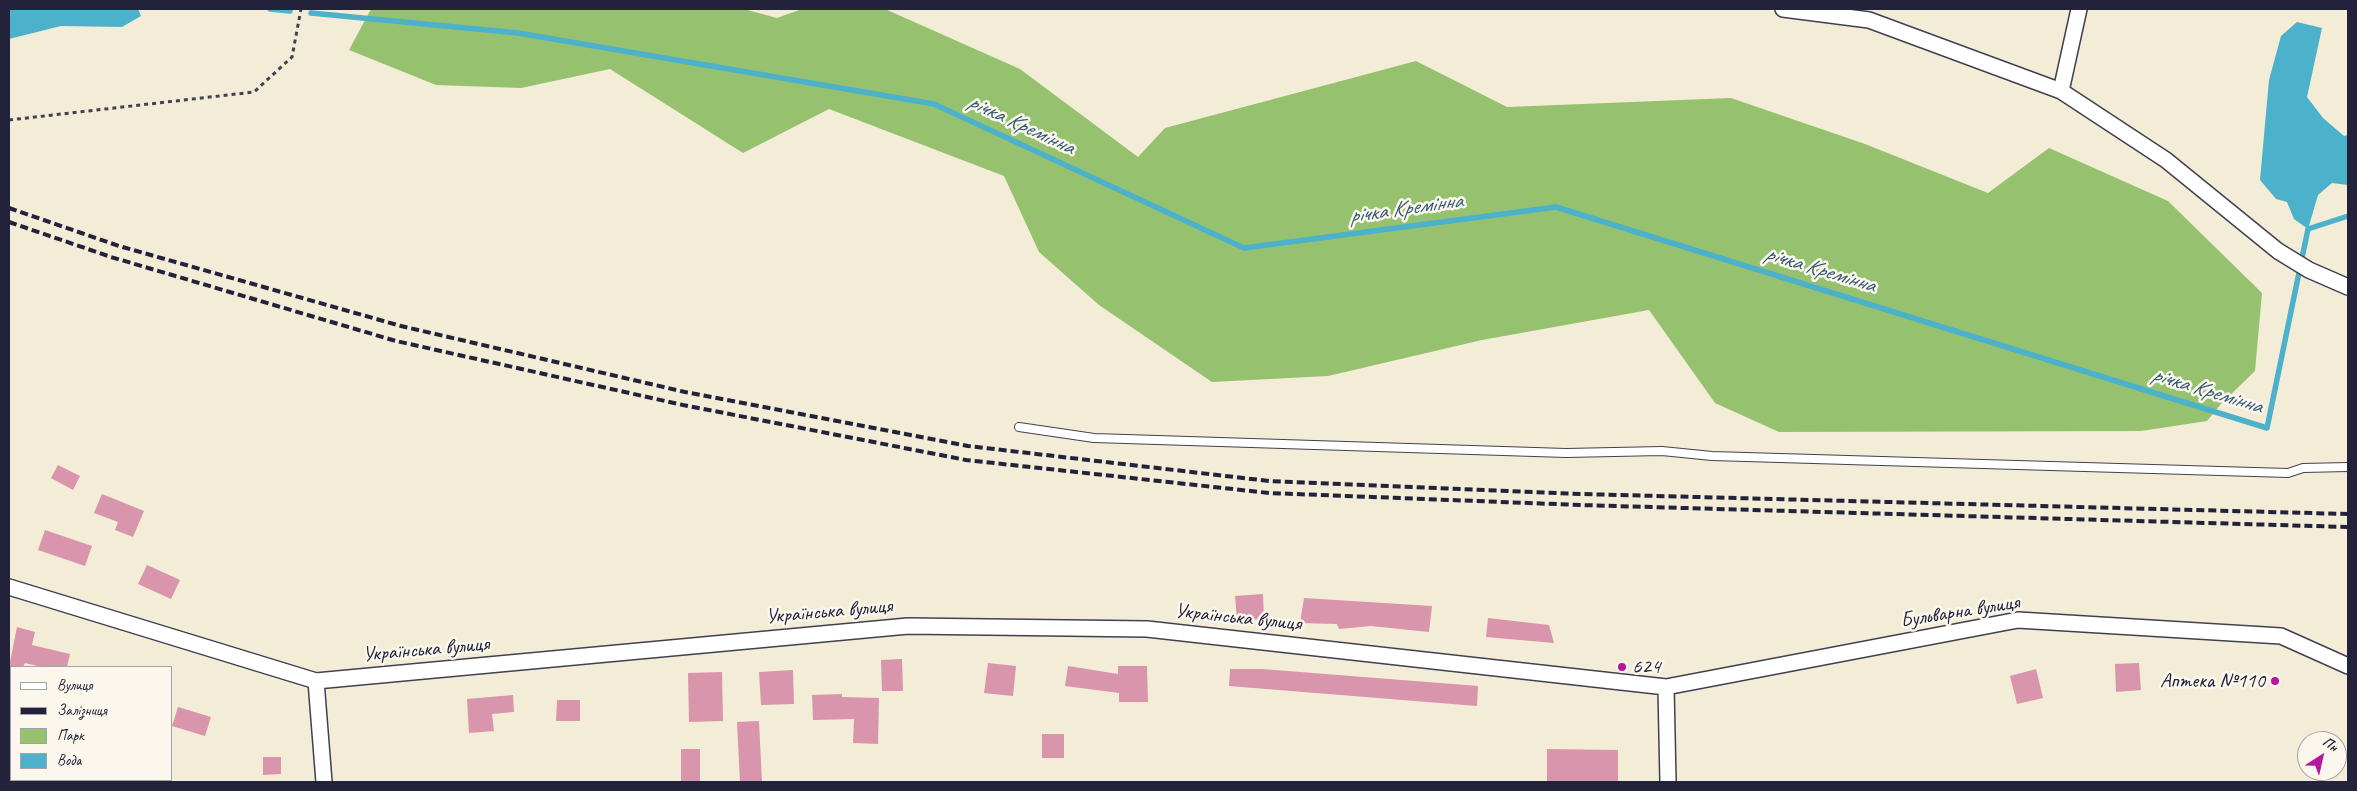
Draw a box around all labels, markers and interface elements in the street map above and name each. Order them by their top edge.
water label: річка Кремінна [964,89,1078,161]
water label: річка Кремінна [1348,188,1464,230]
water label: річка Кремінна [1762,241,1878,299]
water label: річка Кремінна [2149,362,2265,420]
street label: Бульварна вулиця [1899,590,2021,634]
street label: Українська вулиця [765,594,893,630]
street label: Українська вулиця [1174,599,1302,637]
street label: Українська вулиця [362,632,490,668]
place label: 624 [1632,654,1660,680]
marker: 624 [1616,661,1628,673]
legend [10,666,172,781]
place label: Аптека №110 [2160,668,2265,694]
marker: Аптека №110 [2269,675,2281,687]
text: Вулиця [57,676,93,695]
text: Залізниця [57,701,107,720]
text: Парк [57,726,84,745]
north arrow [2297,731,2347,781]
text: Пн [2319,733,2341,755]
text: Вода [57,751,81,770]

